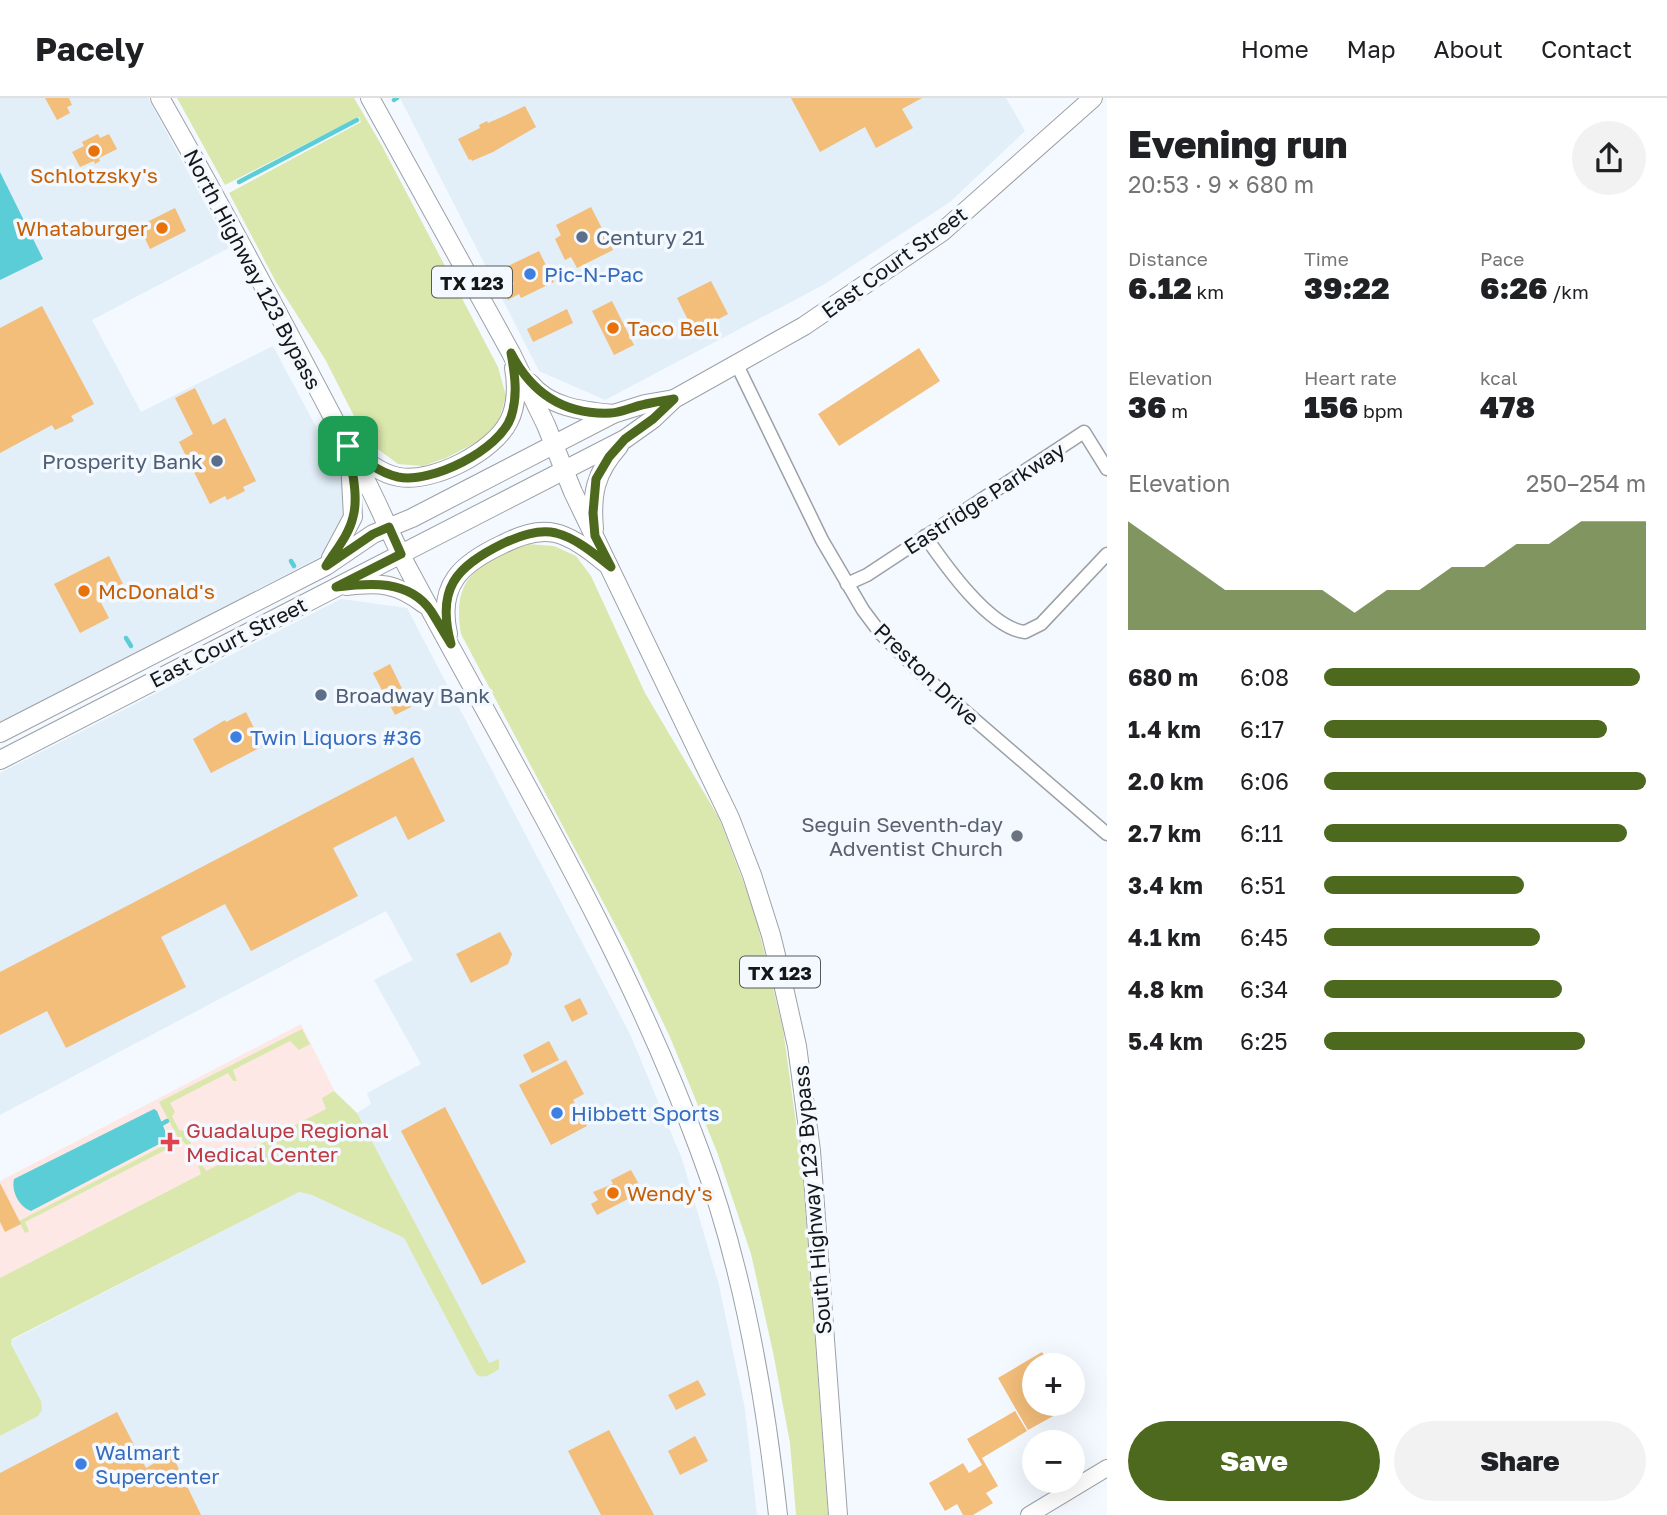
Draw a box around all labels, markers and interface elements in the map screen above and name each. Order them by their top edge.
text: Pacely [35,29,144,68]
text: Home [1241,34,1309,63]
text: Map [1347,34,1396,63]
text: About [1434,34,1503,63]
text: Contact [1541,34,1632,63]
text: Evening run [1128,121,1347,166]
button: share [1572,121,1646,195]
marker: Schlotzsky's [86,143,102,159]
street label: North Highway 123 Bypass [178,144,328,394]
place label: Schlotzsky's [30,162,158,188]
text: 20:53 · 9 × 680 m [1128,170,1314,198]
street label: East Court Street [816,201,972,323]
place label: Whataburger [16,215,148,241]
marker: Whataburger [154,220,170,236]
place label: Century 21 [596,224,704,250]
marker: Century 21 [574,229,590,245]
text: Distance [1128,247,1208,270]
text: Time [1304,247,1349,270]
text: Pace [1480,247,1524,270]
place label: Pic-N-Pac [544,261,644,287]
road number: TX 123 [432,266,512,298]
marker: Pic-N-Pac [522,266,538,282]
text: 6.12 [1128,270,1192,306]
text: 39:22 [1304,270,1390,306]
text: 6:26 [1480,270,1548,306]
text: km [1192,280,1224,303]
text: /km [1548,280,1589,303]
place label: Taco Bell [627,315,719,341]
marker: Taco Bell [605,320,621,336]
text: Elevation [1128,366,1213,389]
text: Heart rate [1304,366,1397,389]
text: kcal [1480,366,1518,389]
text: 36 [1128,389,1166,425]
text: 156 [1304,389,1358,425]
text: 478 [1480,389,1535,425]
text: m [1166,399,1188,422]
text: bpm [1358,399,1403,422]
pin [318,416,378,476]
icon: arrive [329,427,367,465]
street label: Eastridge Parkway [899,436,1070,560]
place label: Prosperity Bank [42,448,203,474]
marker: Prosperity Bank [209,453,225,469]
text: Elevation [1128,469,1230,497]
text: 250–254 m [1526,469,1646,497]
place label: McDonald's [98,578,215,604]
marker: McDonald's [76,583,92,599]
street label: East Court Street [145,591,311,693]
street label: Preston Drive [869,617,985,731]
text: 680 m [1128,663,1198,691]
text: 6:08 [1240,663,1289,691]
place label: Broadway Bank [335,682,490,708]
marker: Broadway Bank [313,687,329,703]
text: 1.4 km [1128,715,1201,743]
text: 6:17 [1240,715,1284,743]
place label: Twin Liquors #36 [250,724,422,750]
marker: Twin Liquors #36 [228,729,244,745]
text: 2.0 km [1128,767,1204,795]
text: 6:06 [1240,767,1289,795]
place label: Seguin Seventh-day Adventist Church [801,811,1003,861]
text: 2.7 km [1128,819,1201,847]
text: 6:11 [1240,819,1283,847]
marker: Seguin Seventh-day Adventist Church [1009,828,1025,844]
text: 3.4 km [1128,871,1203,899]
text: 6:51 [1240,871,1285,899]
text: 4.1 km [1128,923,1201,951]
text: 6:45 [1240,923,1288,951]
road number: TX 123 [740,957,820,988]
text: 4.8 km [1128,975,1204,1003]
text: 6:34 [1240,975,1288,1003]
text: 5.4 km [1128,1027,1203,1055]
text: 6:25 [1240,1027,1288,1055]
street label: South Highway 123 Bypass [787,1064,837,1336]
place label: Hibbett Sports [571,1100,720,1126]
marker: Hibbett Sports [549,1105,565,1121]
place label: Guadalupe Regional Medical Center [186,1117,389,1167]
marker: Guadalupe Regional Medical Center [160,1132,180,1152]
place label: Wendy's [627,1180,713,1206]
marker: Wendy's [605,1185,621,1201]
map controls [1022,1353,1085,1493]
button: + [1022,1353,1085,1416]
button: Save [1128,1421,1380,1501]
button: Share [1394,1421,1646,1501]
button: − [1022,1430,1085,1493]
place label: Walmart Supercenter [95,1439,219,1489]
marker: Walmart Supercenter [73,1456,89,1472]

